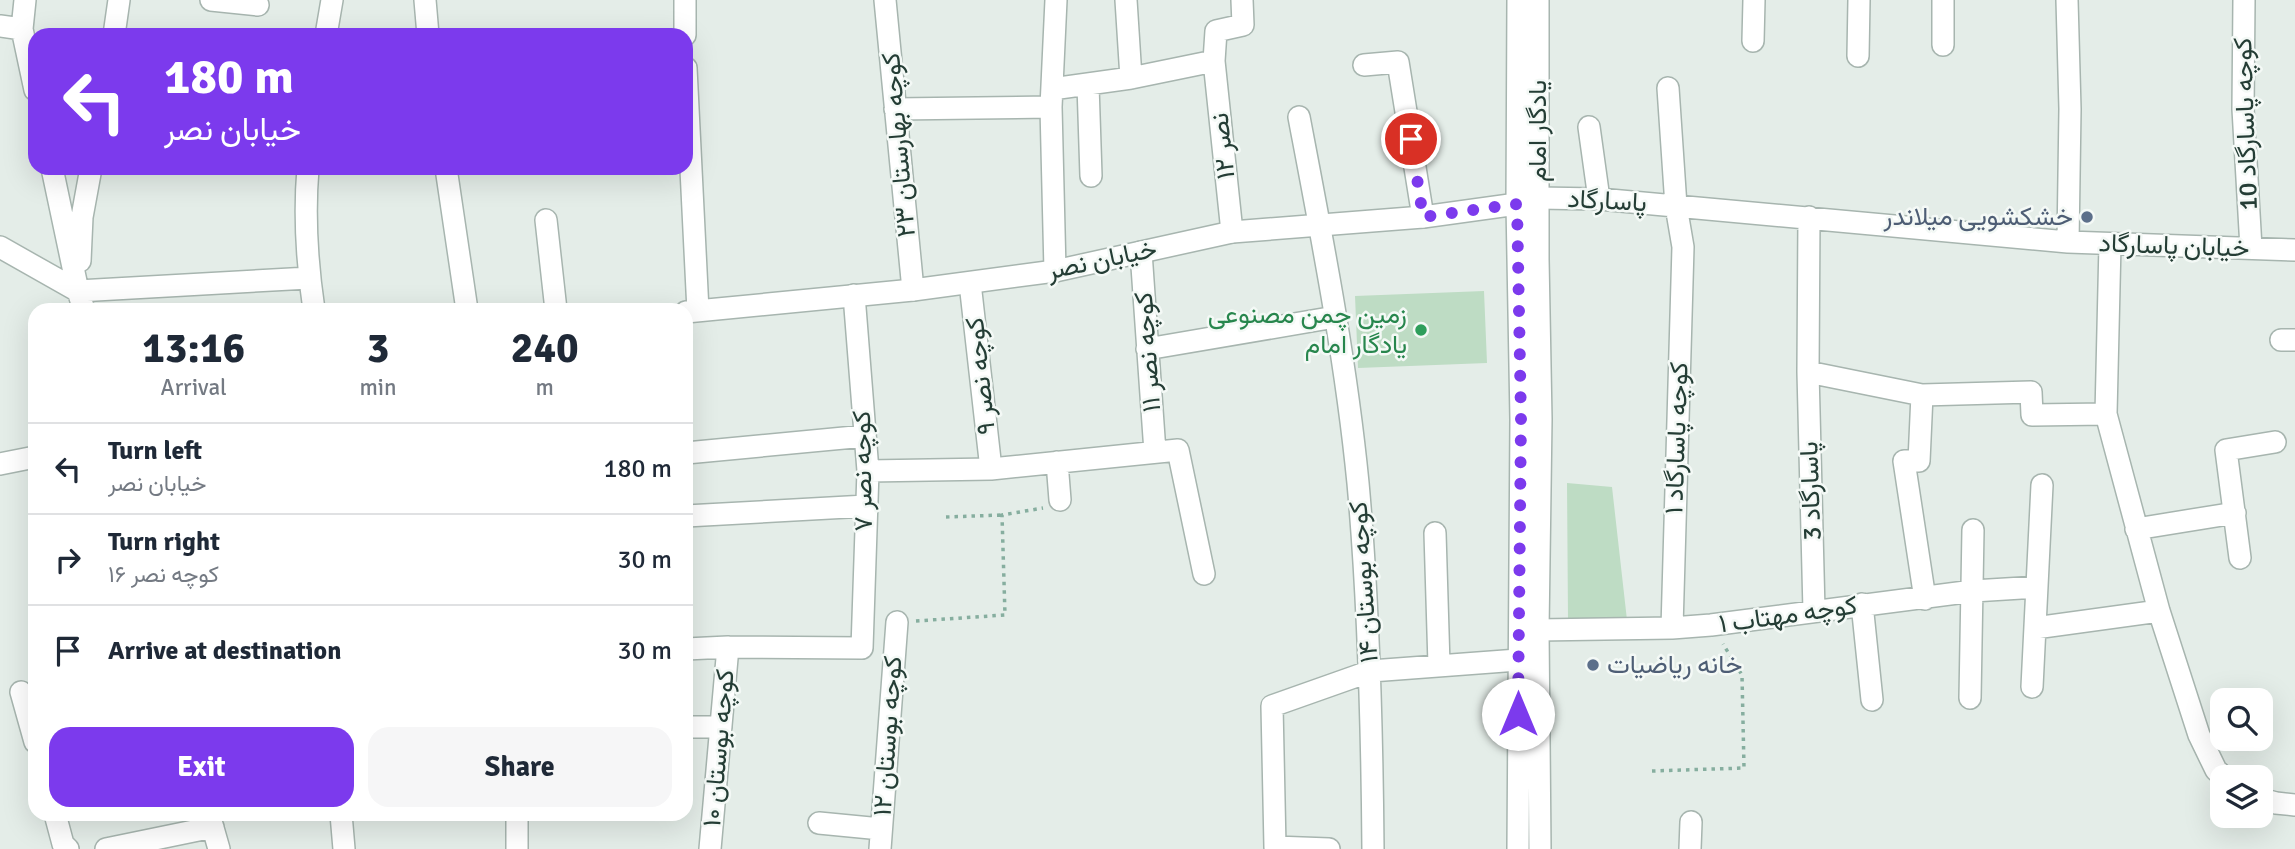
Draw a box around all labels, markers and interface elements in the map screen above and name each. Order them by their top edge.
street label: کوچه پاسارگاد 10 [2227,37,2266,211]
text: 180 m [164,47,294,107]
street label: کوچه بهارستان ۲۳ [875,51,924,239]
icon: left [49,56,140,147]
street label: یادگار امام [1522,80,1554,182]
pin [1381,109,1441,169]
text: خیابان نصر [164,110,301,149]
street label: نصر ۱۲ [1204,111,1242,181]
icon: arrive [1392,120,1430,158]
street label: پاسارگاد [1566,183,1648,220]
place label: خشکشویی میلاندر [1882,201,2073,233]
marker: خشکشویی میلاندر [2079,209,2095,225]
street label: خیابان پاسارگاد [2098,227,2250,266]
street label: خیابان نصر [1043,233,1160,287]
street label: کوچه نصر ۱۱ [1128,291,1169,413]
place label: زمین چمن مصنوعی یادگار امام [1208,299,1407,361]
street label: کوچه نصر ۹ [959,316,1004,436]
marker: زمین چمن مصنوعی یادگار امام [1413,322,1429,338]
text: 13:16 [142,323,245,374]
text: 3 [367,323,389,374]
text: 240 [511,323,579,374]
street label: کوچه پاسارگاد ۱ [1658,361,1697,515]
text: Arrival [161,373,227,402]
text: min [359,373,397,402]
text: m [536,373,554,402]
street label: کوچه نصر ۷ [846,410,881,532]
text: Turn left [108,435,202,467]
street label: پاسارگاد 3 [1793,441,1830,541]
icon: left [49,450,87,488]
text: 180 m [603,453,672,485]
text: خیابان نصر [108,469,206,498]
street label: کوچه بوستان ۱۴ [1342,500,1387,664]
text: Turn right [108,526,220,558]
icon: right [49,541,87,579]
text: 30 m [617,544,672,576]
text: کوچه نصر ۱۶ [108,560,219,589]
street label: کوچه مهتاب ۱ [1717,589,1859,642]
icon: arrive [49,632,87,670]
text: Arrive at destination [108,635,341,667]
text: 30 m [617,635,672,667]
place label: خانه ریاضیات [1607,649,1742,681]
street label: کوچه بوستان ۱۲ [866,655,911,817]
marker: خانه ریاضیات [1585,657,1601,673]
street label: کوچه بوستان ۱۰ [696,668,743,828]
position arrow [1481,677,1555,751]
map controls [2210,688,2273,828]
button: search [2210,688,2273,751]
button: Exit [49,727,354,807]
button: Share [368,727,672,807]
button: layers [2210,765,2273,828]

